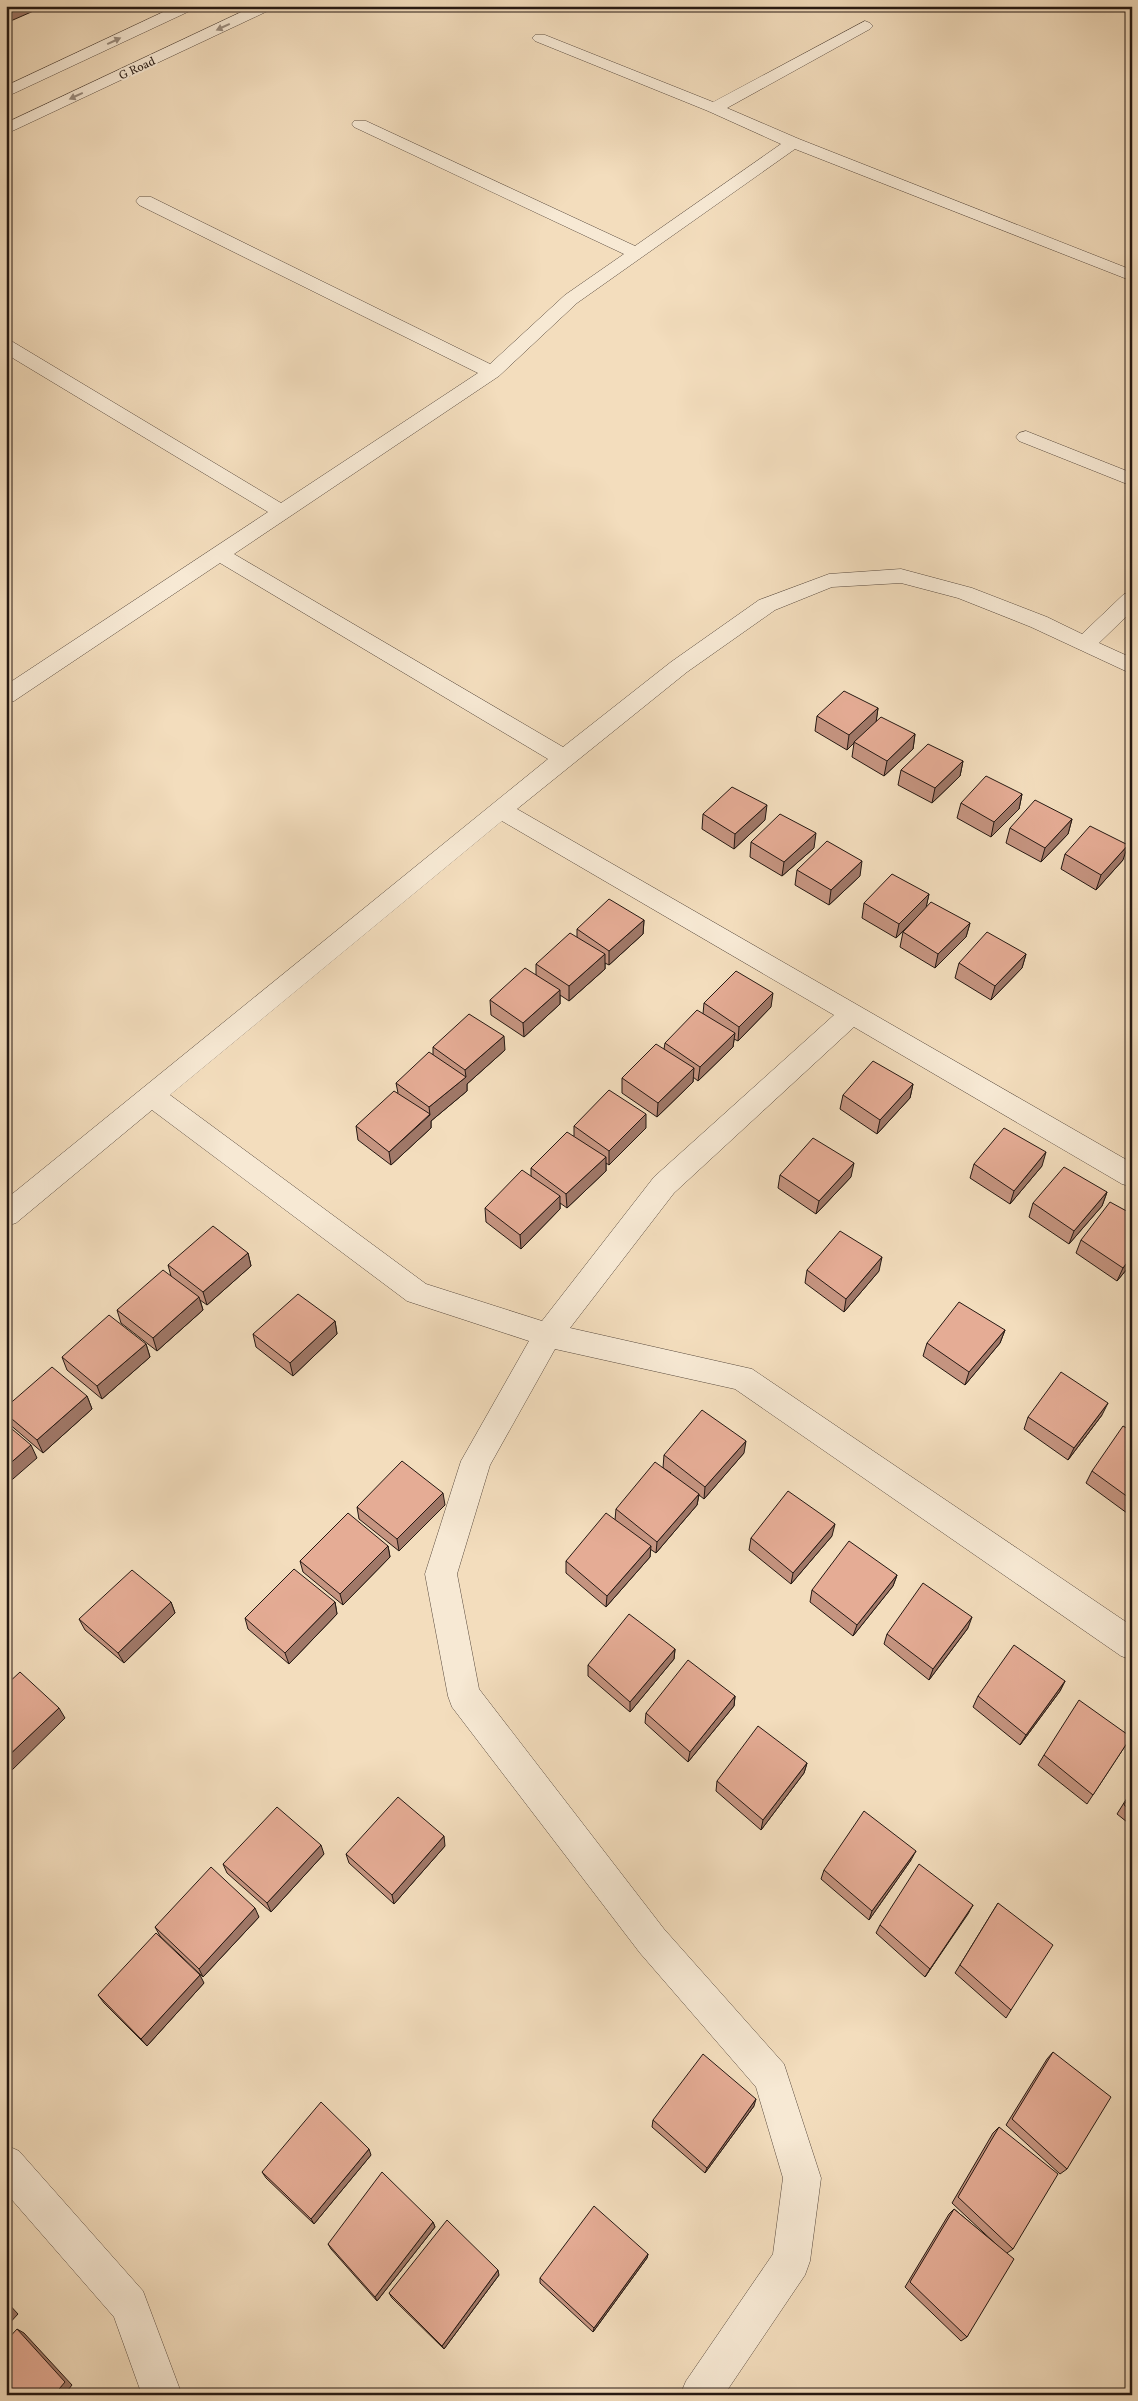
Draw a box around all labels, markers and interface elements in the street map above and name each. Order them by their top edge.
one-way arrow [216,23,230,31]
one-way arrow [107,37,121,45]
street label: G Road [117,53,158,84]
one-way arrow [69,93,83,101]

